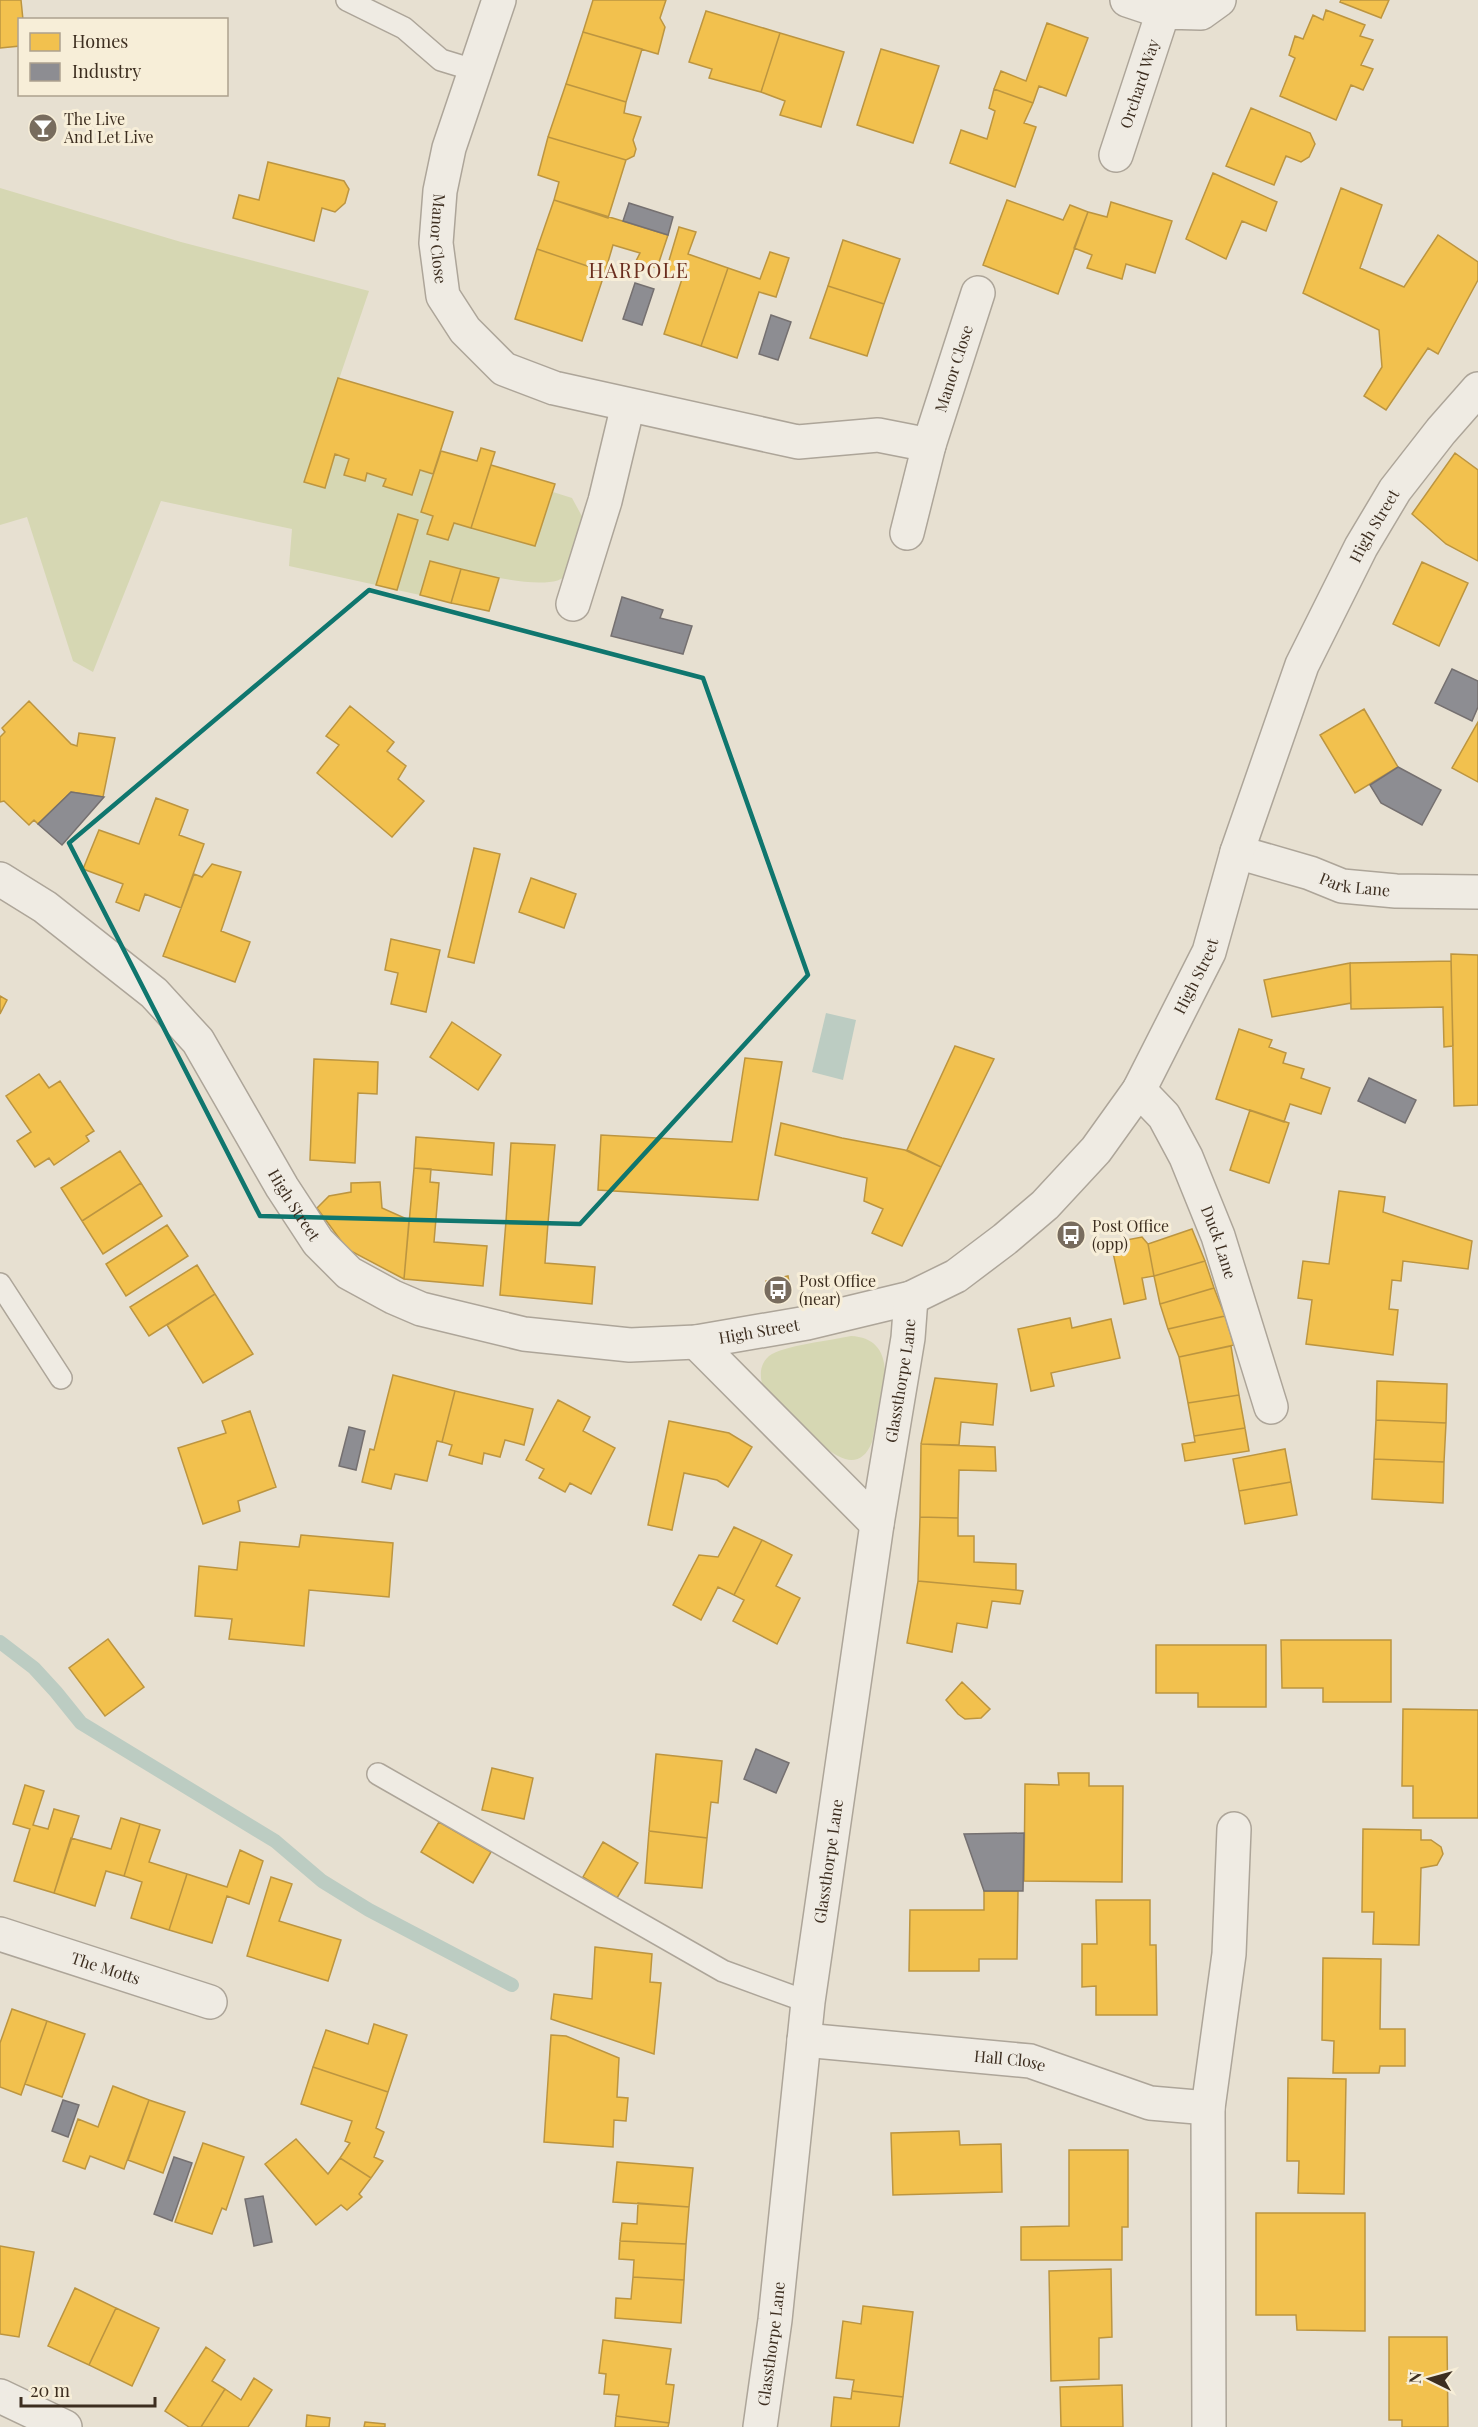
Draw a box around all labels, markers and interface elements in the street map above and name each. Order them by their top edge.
legend [18,18,228,96]
text: Homes [72,29,128,53]
street label: Orchard Way [1114,36,1163,131]
text: Industry [72,59,141,83]
place label: The Live And Let Live [63,108,154,147]
bar icon: The Live And Let Live [27,112,59,144]
street label: Manor Close [426,193,452,285]
district label: HARPOLE [588,256,690,283]
street label: Manor Close [929,322,977,415]
street label: High Street [1344,485,1403,566]
street label: Park Lane [1317,867,1391,900]
street label: High Street [1168,936,1222,1017]
street label: High Street [264,1165,326,1245]
street label: Duck Lane [1197,1202,1242,1281]
place label: Post Office (opp) [1092,1215,1169,1254]
bus stop icon: Post Office (opp) [1055,1219,1087,1251]
place label: Post Office (near) [799,1270,876,1309]
bus stop icon: Post Office (near) [762,1274,794,1306]
street label: High Street [717,1313,801,1348]
street label: Glassthorpe Lane [880,1318,919,1444]
street label: Glassthorpe Lane [808,1798,847,1925]
street label: The Motts [68,1947,143,1989]
street label: Hall Close [973,2045,1049,2076]
street label: Glassthorpe Lane [752,2280,789,2407]
north arrow [1400,2349,1460,2409]
scale bar [21,2370,154,2408]
text: N [1404,2371,1426,2384]
text: 20 m [30,2378,70,2402]

